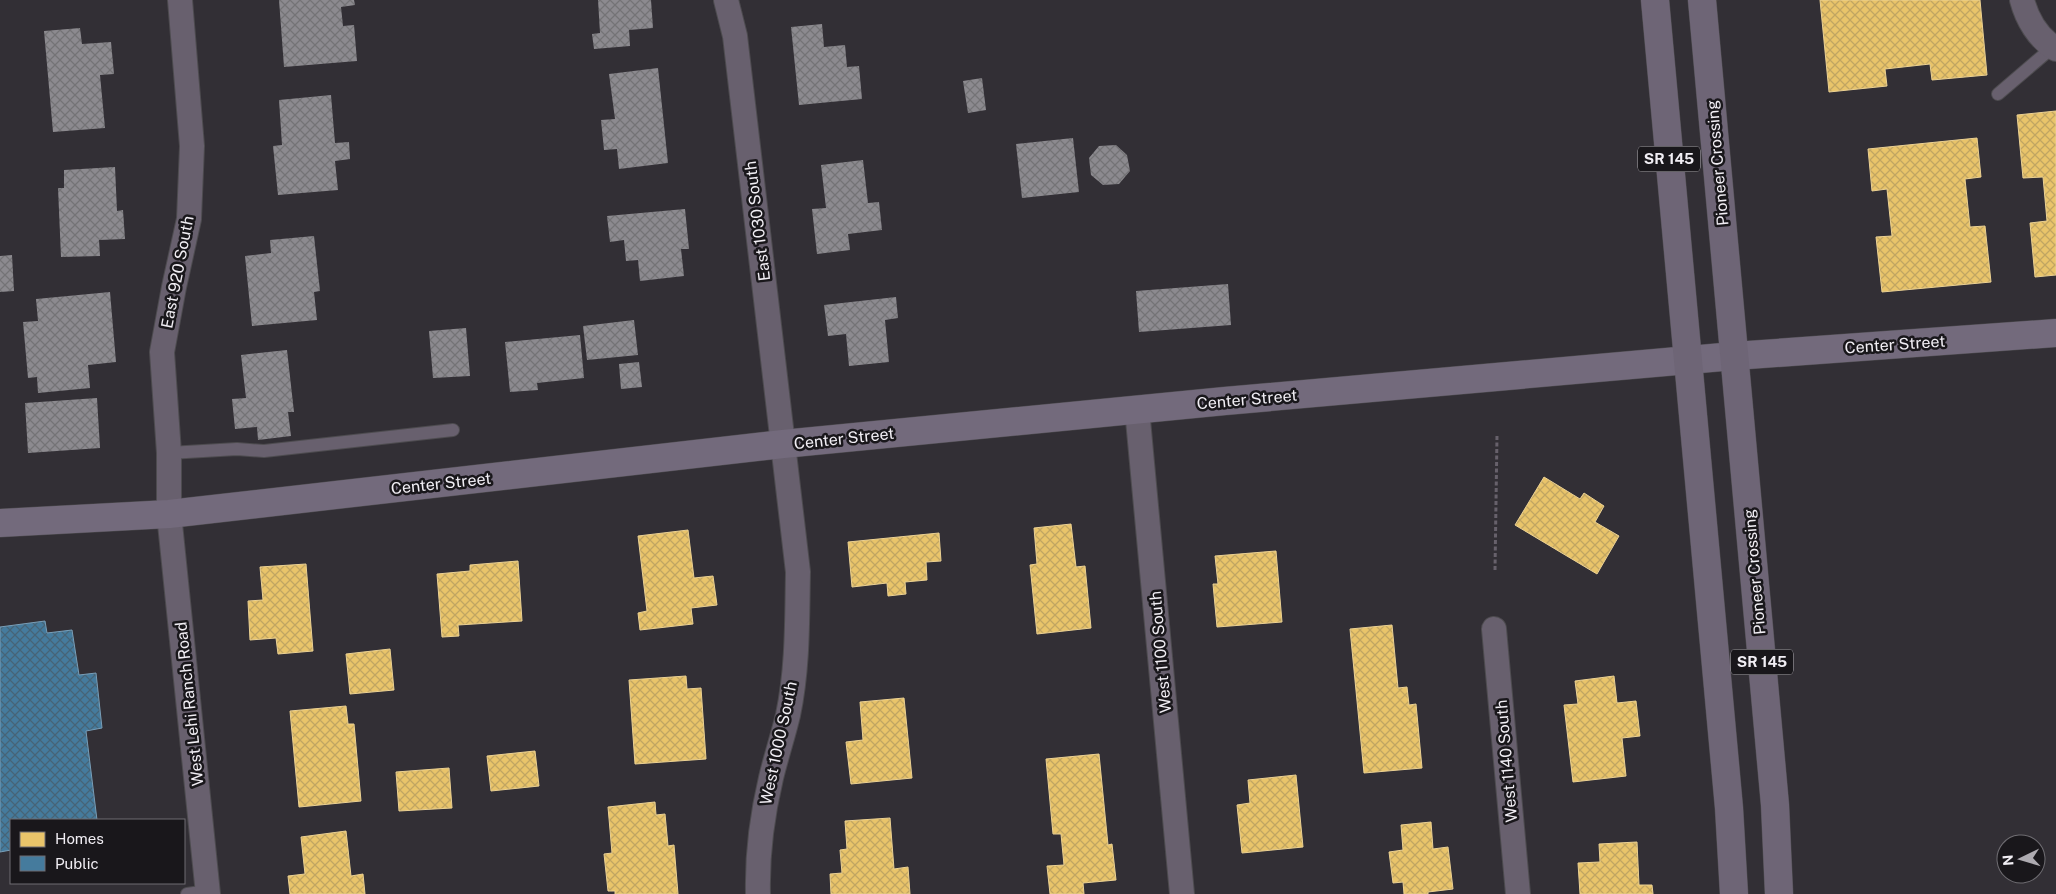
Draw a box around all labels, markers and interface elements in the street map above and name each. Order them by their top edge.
street label: Pioneer Crossing [1703,99,1732,227]
road number: SR 145 [1638,146,1700,172]
street label: East 1030 South [741,160,774,282]
street label: East 920 South [157,214,198,330]
street label: Center Street [1844,332,1946,357]
street label: Center Street [1196,386,1298,413]
street label: Center Street [793,424,895,453]
street label: Center Street [390,469,492,498]
street label: Pioneer Crossing [1740,508,1769,636]
street label: West 1100 South [1146,590,1175,714]
street label: West Lehi Ranch Road [171,621,208,787]
road number: SR 145 [1731,650,1793,674]
street label: West 1000 South [756,680,801,807]
street label: West 1140 South [1492,699,1521,823]
legend [10,819,185,884]
text: Homes [55,830,104,847]
north arrow [1996,834,2046,884]
text: N [2000,854,2016,866]
text: Public [55,855,99,872]

